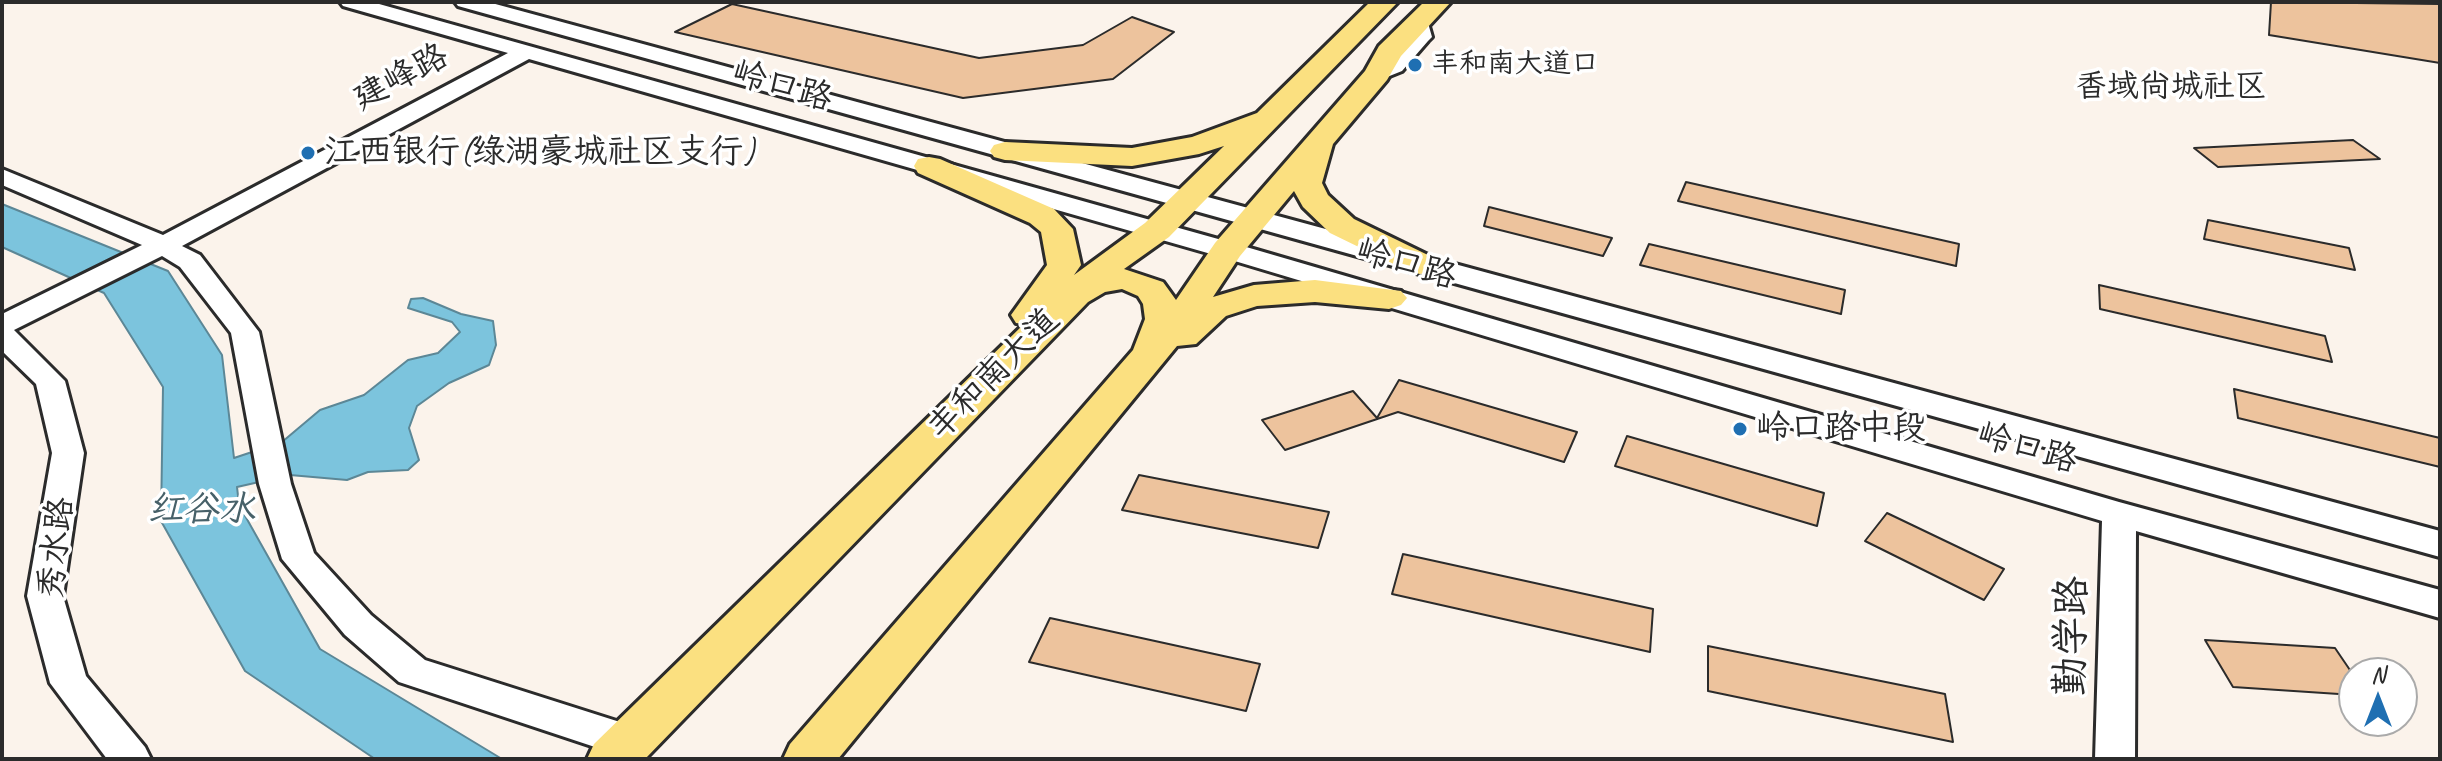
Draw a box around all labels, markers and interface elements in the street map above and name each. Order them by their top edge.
street label: 建峰路 [346,36,456,120]
place label: 丰和南大道口 [1431,48,1599,82]
street label: 岭口路 [727,53,837,121]
marker: 丰和南大道口 [1406,56,1424,74]
district label: 香域尚城社区 [2075,69,2267,107]
place label: 江西银行(绿湖豪城社区支行) [324,133,754,173]
marker: 江西银行(绿湖豪城社区支行) [299,144,317,162]
street label: 岭口路 [1351,231,1461,299]
street label: 丰和南大道 [919,300,1069,450]
place label: 岭口路中段 [1756,409,1926,449]
street label: 岭口路 [1972,415,2082,483]
marker: 岭口路中段 [1731,420,1749,438]
water label: 红谷水 [147,489,255,533]
street label: 秀水路 [31,495,83,601]
street label: 勤学路 [2048,576,2098,696]
north arrow [2338,657,2418,737]
text: N [2371,661,2385,689]

